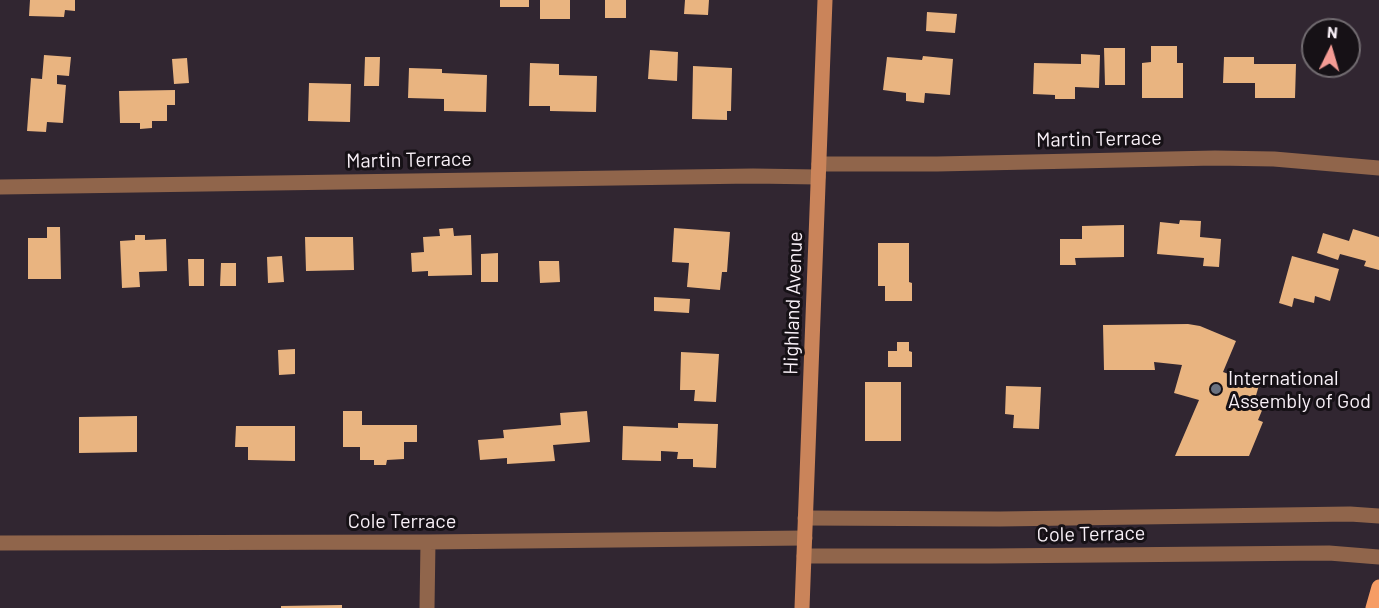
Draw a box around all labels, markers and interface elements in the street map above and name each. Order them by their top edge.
north arrow [1301,18,1361,78]
text: N [1326,22,1339,41]
street label: Martin Terrace [1036,126,1162,152]
street label: Martin Terrace [346,147,472,173]
street label: Highland Avenue [779,231,807,375]
place label: International Assembly of God [1228,366,1371,413]
marker: International Assembly of God [1209,382,1223,396]
street label: Cole Terrace [348,509,456,533]
street label: Cole Terrace [1036,521,1146,547]

